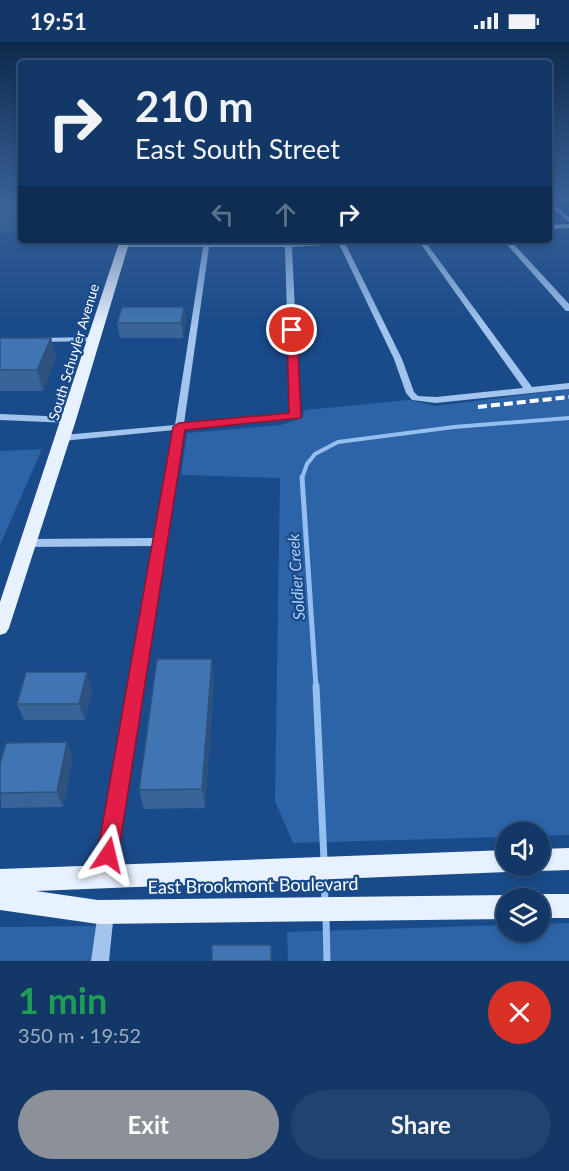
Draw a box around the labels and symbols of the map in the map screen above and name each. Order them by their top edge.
street label: South Schuyler Avenue [45,282,102,422]
pin [266,304,317,355]
water label: Soldier Creek [283,533,308,621]
position arrow [76,823,140,887]
street label: East Brookmont Boulevard [147,872,359,898]

